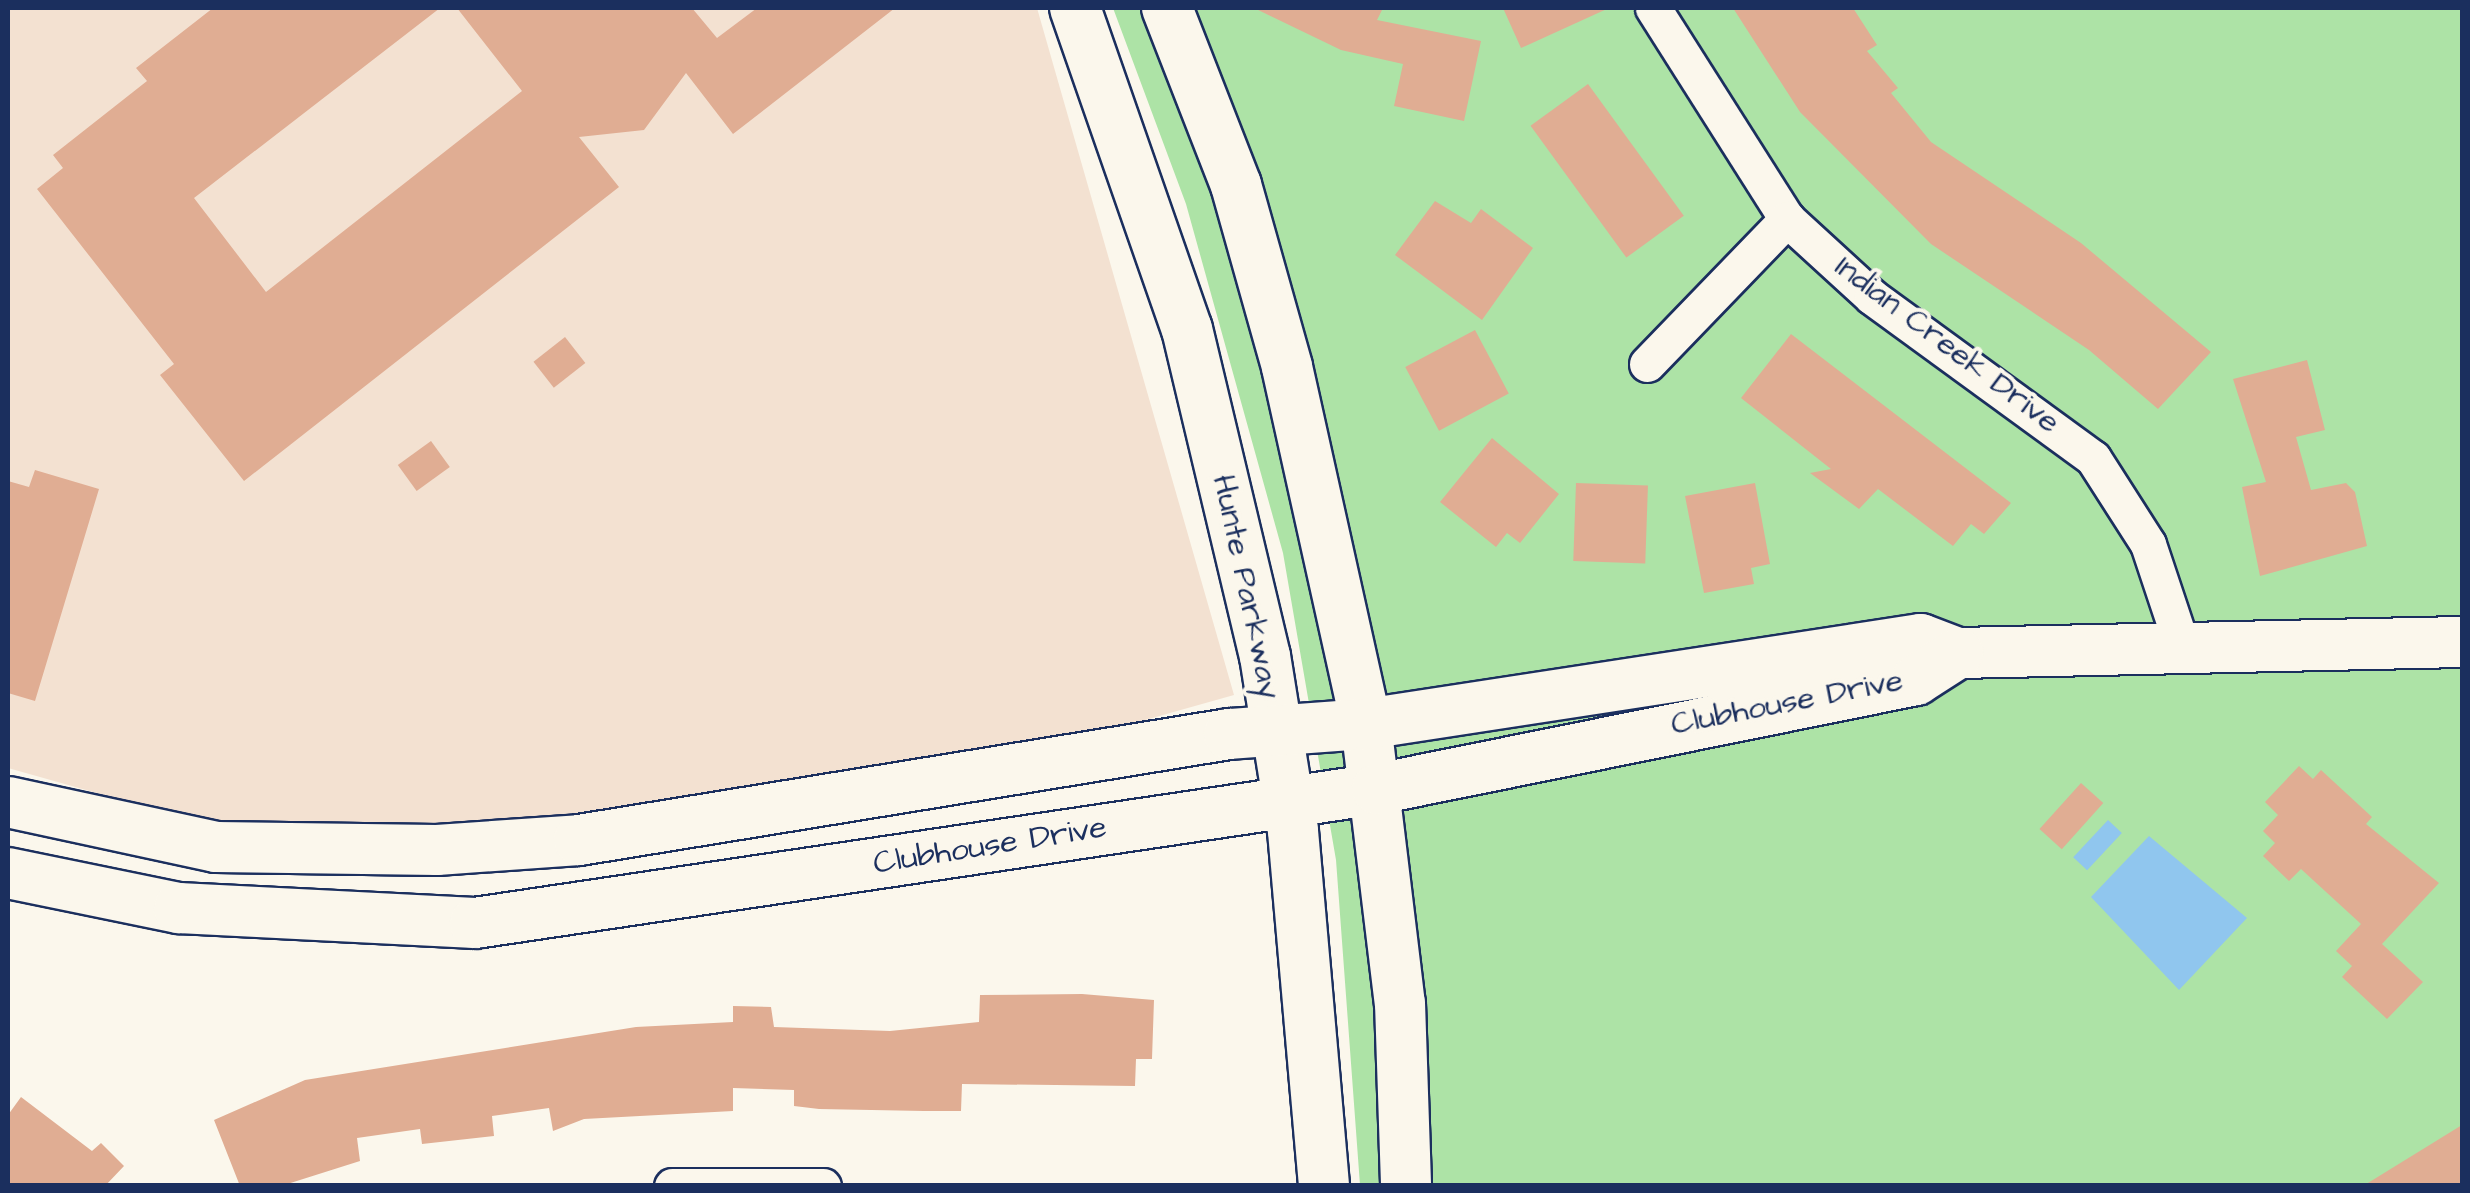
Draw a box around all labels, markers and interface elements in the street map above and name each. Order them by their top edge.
street label: Indian Creek Drive [1827,248,2067,442]
street label: Hunte Parkway [1203,471,1289,703]
street label: Clubhouse Drive [1668,662,1906,744]
street label: Clubhouse Drive [871,809,1109,883]

